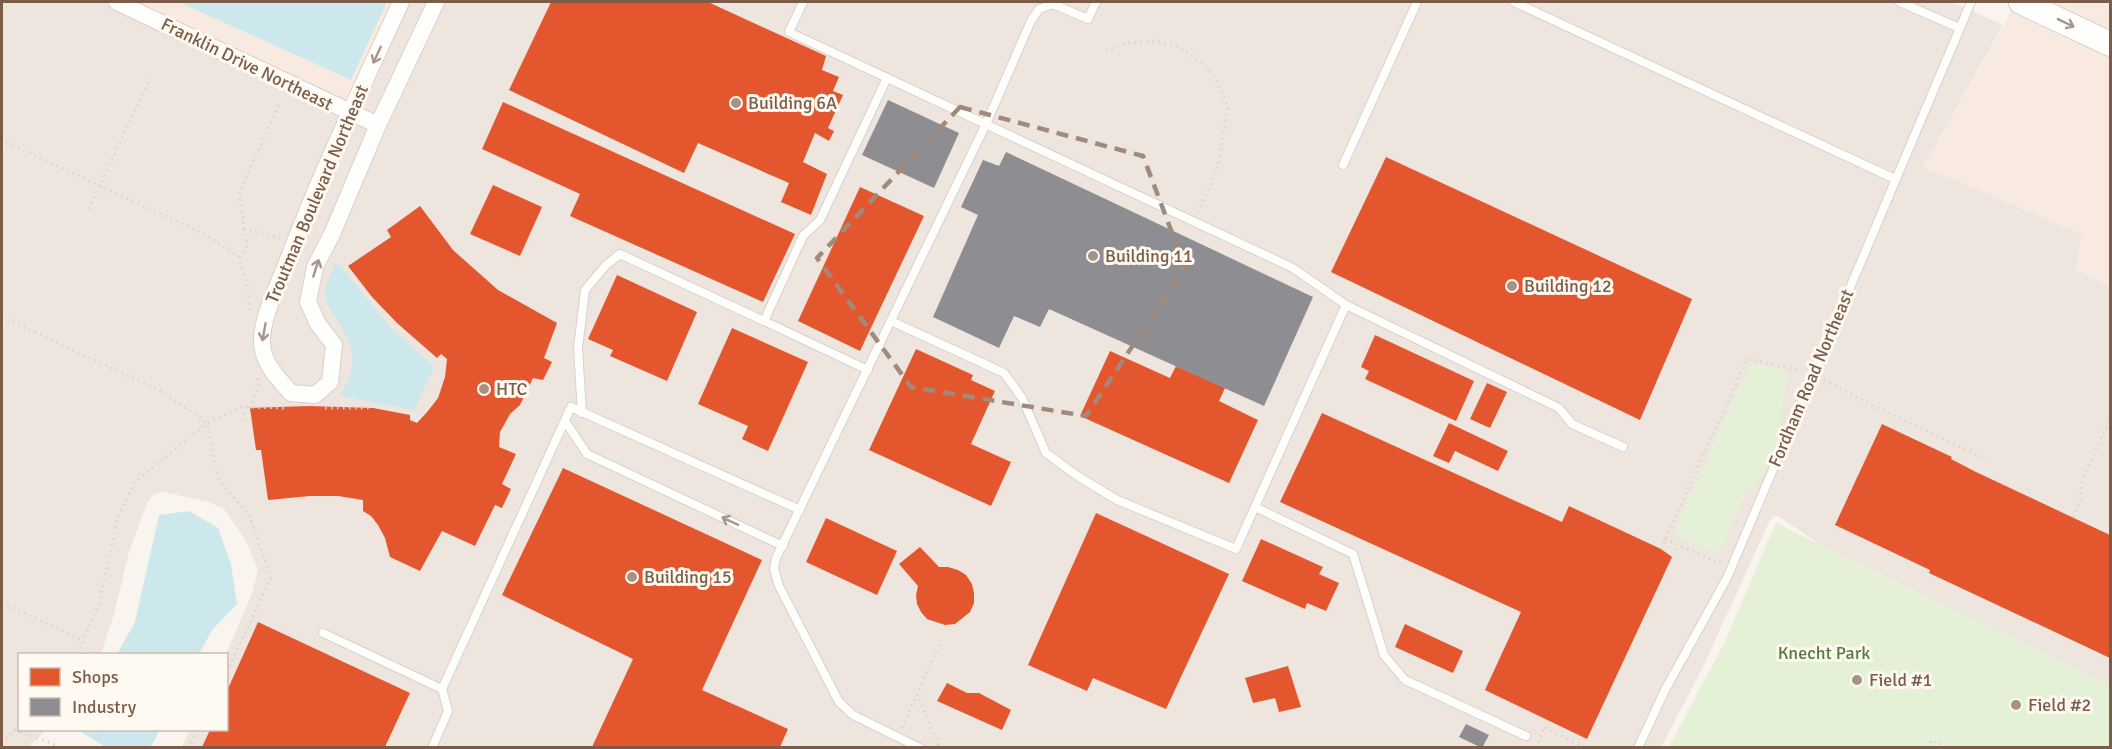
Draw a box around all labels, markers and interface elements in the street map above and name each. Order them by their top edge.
street label: Franklin Drive Northeast [158,13,336,115]
one-way arrow [2056,18,2074,29]
one-way arrow [370,45,382,63]
street label: Troutman Boulevard Northeast [261,81,373,307]
place label: Building 6A [748,92,837,114]
marker: Building 6A [729,96,743,110]
place label: Building 11 [1105,245,1193,267]
marker: Building 11 [1086,249,1100,263]
one-way arrow [312,259,323,278]
place label: Building 12 [1524,275,1612,297]
marker: Building 12 [1505,279,1519,293]
street label: Fordham Road Northeast [1764,286,1858,470]
one-way arrow [258,322,269,341]
place label: HTC [496,378,527,400]
marker: HTC [477,382,491,396]
one-way arrow [721,515,739,526]
place label: Building 15 [644,566,732,588]
marker: Building 15 [625,570,639,584]
park label: Knecht Park [1778,642,1870,664]
legend [18,653,228,731]
text: Shops [72,666,119,688]
place label: Field #1 [1869,669,1932,691]
marker: Field #1 [1850,673,1864,687]
place label: Field #2 [2028,694,2091,716]
text: Industry [72,696,137,718]
marker: Field #2 [2009,698,2023,712]

